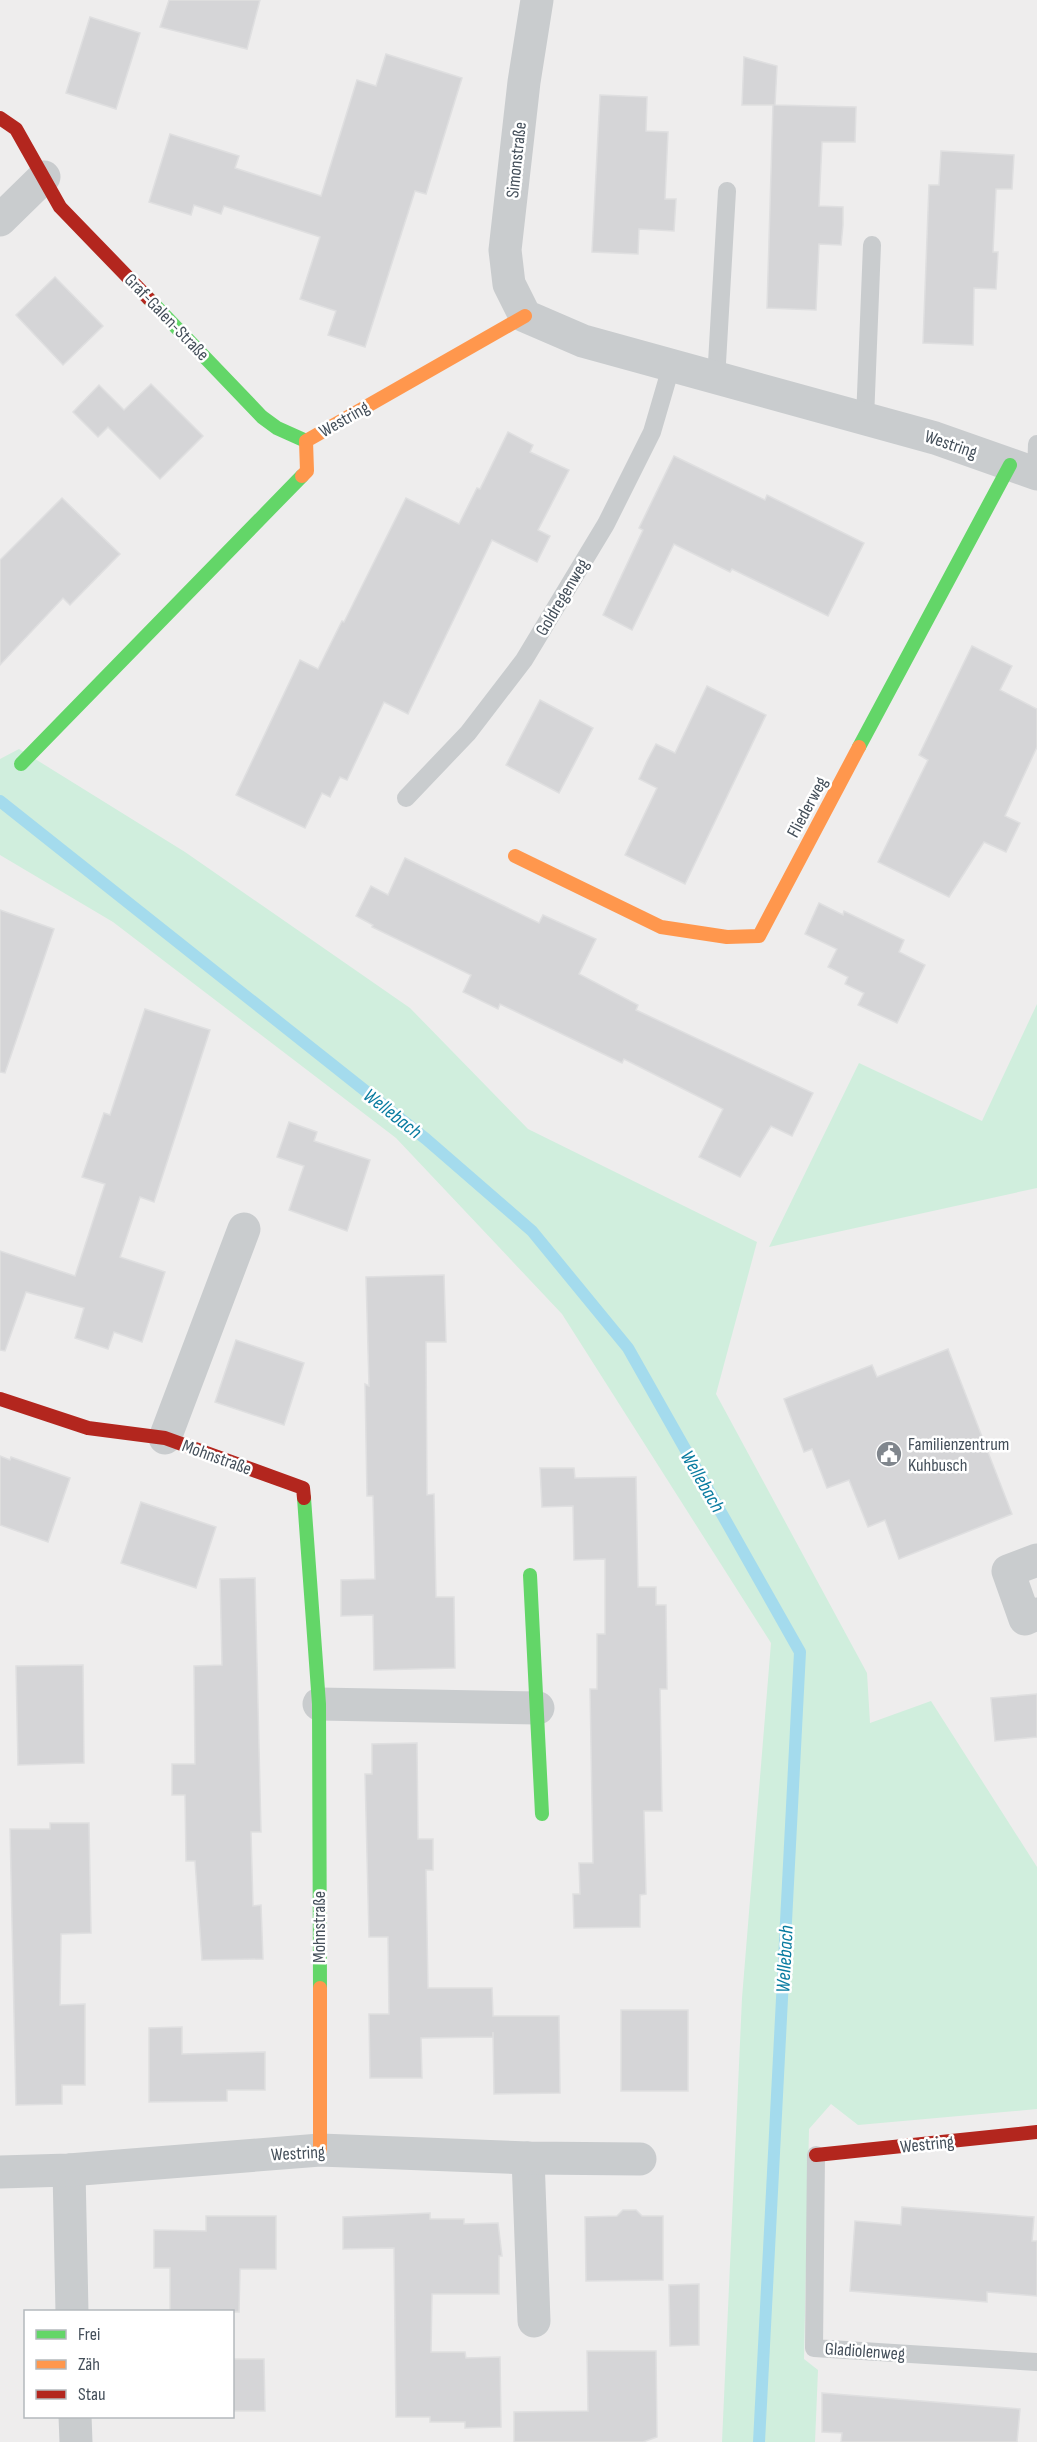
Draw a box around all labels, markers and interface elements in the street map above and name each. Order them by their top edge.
street label: Simonstraße [502,121,531,199]
street label: Graf-Galen-Straße [120,269,213,365]
street label: Westring [316,397,373,442]
street label: Westring [922,426,980,463]
street label: Goldregenweg [531,555,594,640]
street label: Fliederweg [783,773,832,841]
water label: Wellebach [358,1083,426,1144]
place label: Familienzentrum Kuhbusch [908,1434,1009,1476]
street label: Mohnstraße [179,1435,254,1480]
public building icon: Familienzentrum Kuhbusch [874,1439,904,1469]
water label: Wellebach [675,1446,729,1517]
street label: Mohnstraße [309,1891,330,1963]
water label: Wellebach [771,1925,799,1993]
street label: Westring [899,2131,955,2158]
street label: Westring [271,2142,326,2165]
legend [24,2310,234,2418]
text: Frei [78,2324,100,2345]
street label: Gladiolenweg [824,2338,906,2365]
text: Zäh [78,2354,100,2375]
text: Stau [78,2384,106,2405]

